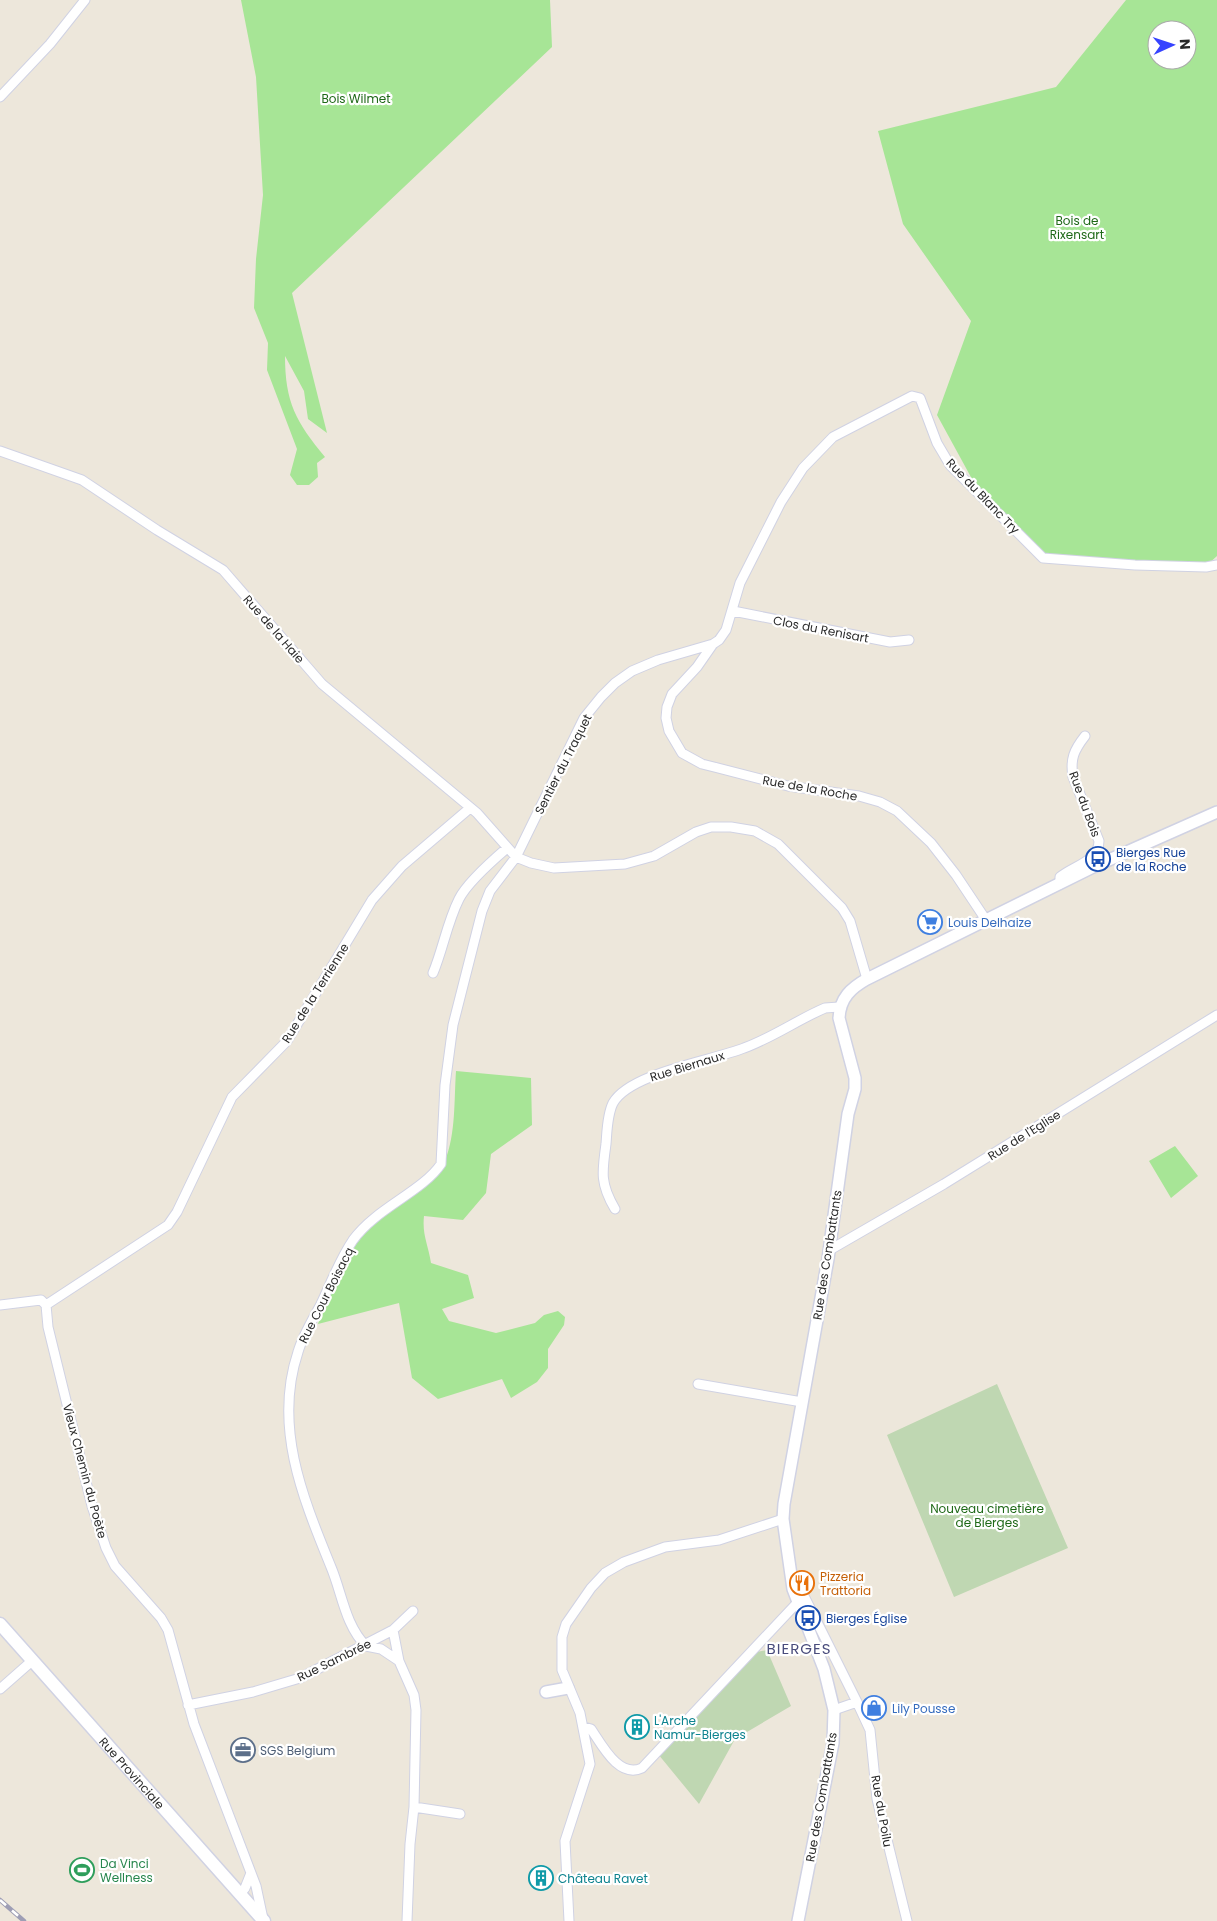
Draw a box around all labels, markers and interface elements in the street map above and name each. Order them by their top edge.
north arrow [1147,20,1197,70]
text: N [1175,39,1195,50]
park label: Bois Wilmet [321,90,391,107]
park label: Bois de Rixensart [1050,212,1104,243]
street label: Rue du Blanc Try [943,455,1024,538]
street label: Rue de la Haie [240,591,308,667]
street label: Clos du Renisart [772,611,870,647]
street label: Sentier du Traquet [530,711,596,817]
street label: Rue du Bois [1065,769,1105,839]
street label: Rue de la Roche [761,771,859,805]
place label: Bierges Rue de la Roche [1116,844,1186,875]
bus stop icon: Bierges Rue de la Roche [1085,846,1111,872]
supermarket icon: Louis Delhaize [917,909,943,935]
place label: Louis Delhaize [948,914,1032,931]
street label: Rue de la Terrienne [277,940,353,1046]
street label: Rue Biernaux [648,1047,727,1085]
street label: Rue de l'Eglise [984,1106,1064,1164]
street label: Rue des Combattants [808,1189,846,1321]
street label: Rue Cour Boisacq [294,1244,358,1346]
street label: Vieux Chemin du Poète [59,1402,111,1540]
park label: Nouveau cimetière de Bierges [930,1500,1044,1531]
place label: Pizzeria Trattoria [820,1568,871,1599]
restaurant icon: Pizzeria Trattoria [789,1570,815,1596]
bus stop icon: Bierges Église [795,1605,821,1631]
place label: Bierges Église [826,1610,907,1627]
street label: Rue Sambrée [294,1635,374,1685]
district label: BIERGES [767,1638,831,1659]
shop icon: Lily Pousse [861,1695,887,1721]
place label: Lily Pousse [892,1700,955,1717]
place label: L'Arche Namur-Bierges [654,1712,746,1743]
building icon: L'Arche Namur-Bierges [624,1714,650,1740]
street label: Rue des Combattants [801,1731,841,1863]
street label: Rue Provinciale [96,1733,169,1812]
office icon: SGS Belgium [230,1737,256,1763]
place label: SGS Belgium [260,1742,335,1759]
street label: Rue du Poilu [867,1774,897,1848]
place label: Da Vinci Wellness [100,1855,153,1886]
sports icon: Da Vinci Wellness [69,1857,95,1883]
building icon: Château Ravet [528,1865,554,1891]
place label: Château Ravet [558,1870,648,1887]

